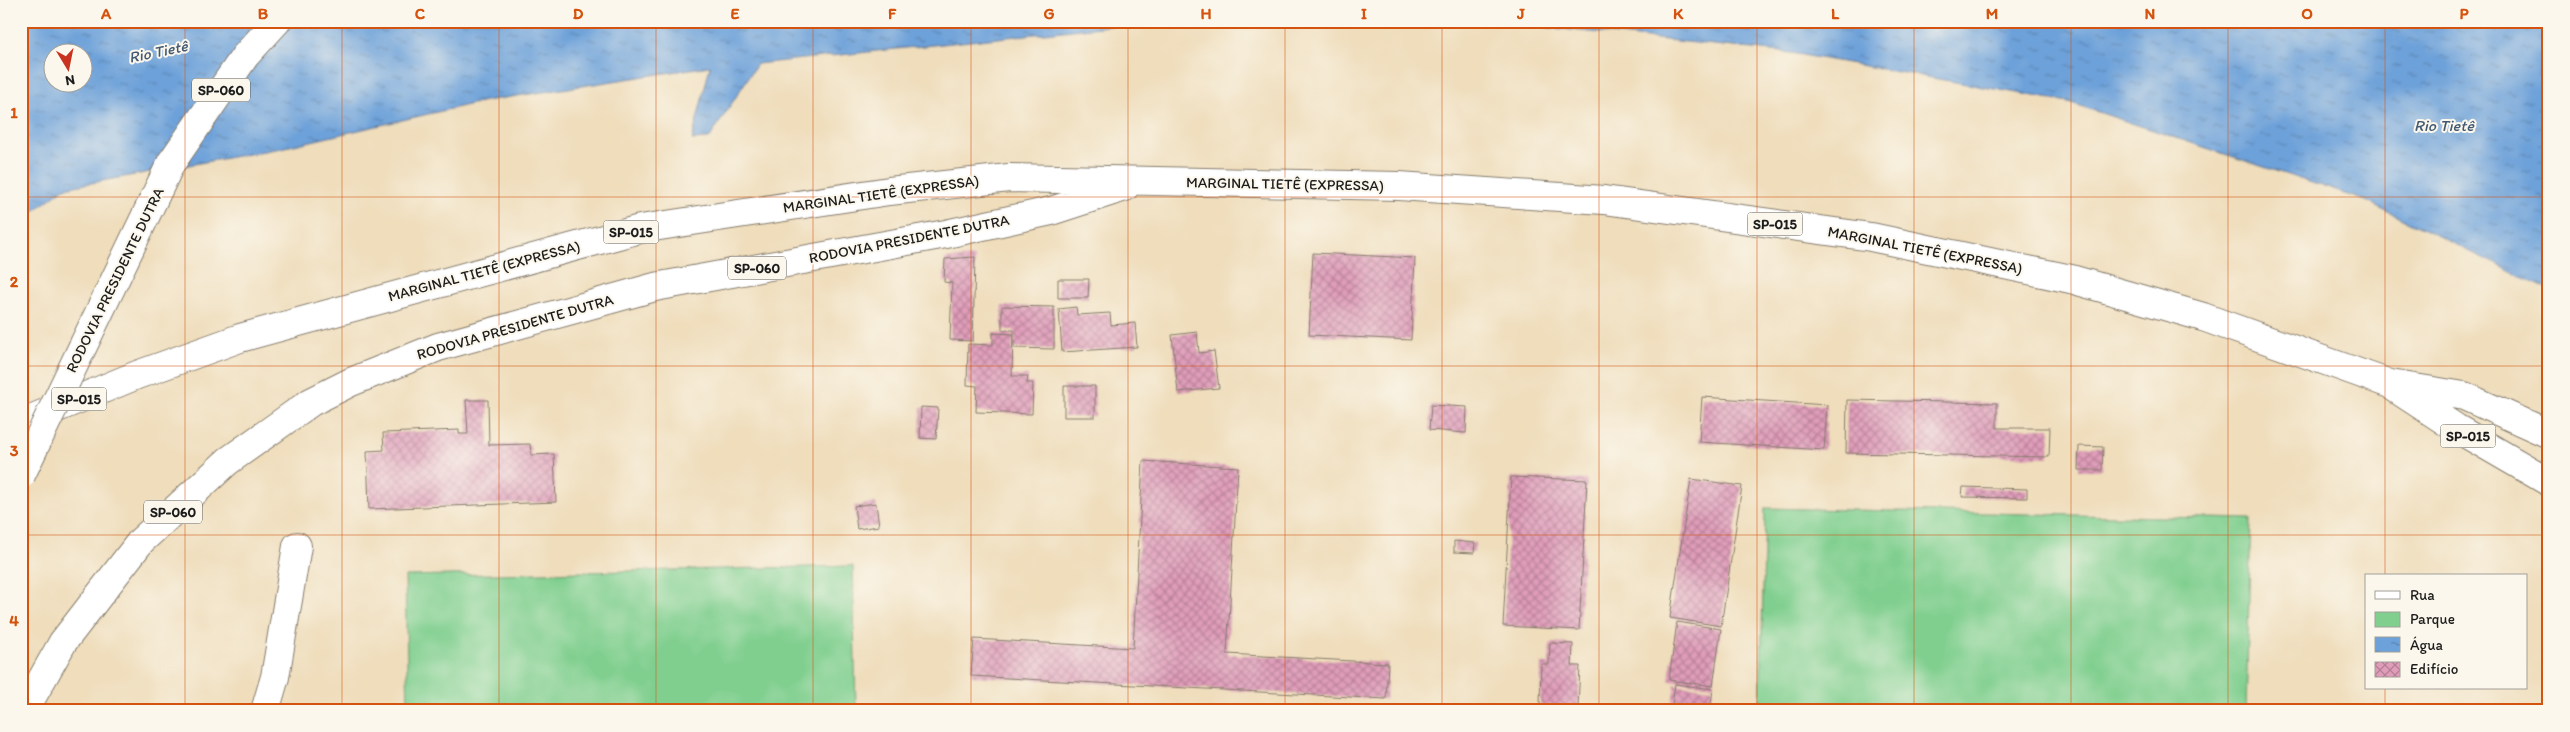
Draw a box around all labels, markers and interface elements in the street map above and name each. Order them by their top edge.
text: A [100,4,112,23]
text: B [258,4,269,23]
text: C [415,4,426,23]
text: D [573,4,584,23]
text: E [731,4,740,23]
text: F [888,4,897,23]
text: G [1043,4,1055,23]
text: H [1200,4,1212,23]
text: I [1361,4,1367,23]
text: J [1516,4,1525,23]
text: K [1673,4,1684,23]
text: L [1831,4,1840,23]
text: M [1986,4,1998,23]
text: N [2145,4,2155,23]
text: O [2301,4,2313,23]
text: P [2459,4,2469,23]
water label: Rio Tietê [127,36,191,67]
north arrow [42,42,92,92]
text: N [64,71,76,90]
road number: SP-060 [192,78,250,102]
text: 1 [10,103,18,122]
water label: Rio Tietê [2414,116,2475,135]
street label: MARGINAL TIETÊ (EXPRESSA) [782,171,980,217]
street label: MARGINAL TIETÊ (EXPRESSA) [1186,173,1384,195]
street label: RODOVIA PRESIDENTE DUTRA [62,184,168,375]
street label: RODOVIA PRESIDENTE DUTRA [807,211,1011,267]
road number: SP-015 [1748,212,1802,235]
road number: SP-015 [604,220,658,243]
street label: MARGINAL TIETÊ (EXPRESSA) [1826,222,2024,278]
street label: MARGINAL TIETÊ (EXPRESSA) [386,237,582,305]
road number: SP-060 [728,256,786,280]
text: 2 [10,272,19,291]
street label: RODOVIA PRESIDENTE DUTRA [415,290,616,364]
road number: SP-015 [52,388,106,410]
road number: SP-015 [2440,424,2496,448]
text: 3 [10,441,19,460]
road number: SP-060 [144,501,202,524]
legend [2365,574,2528,690]
text: Rua [2410,586,2435,604]
text: Parque [2410,610,2455,628]
text: 4 [9,611,19,630]
text: Água [2410,636,2444,654]
text: Edifício [2410,660,2458,678]

